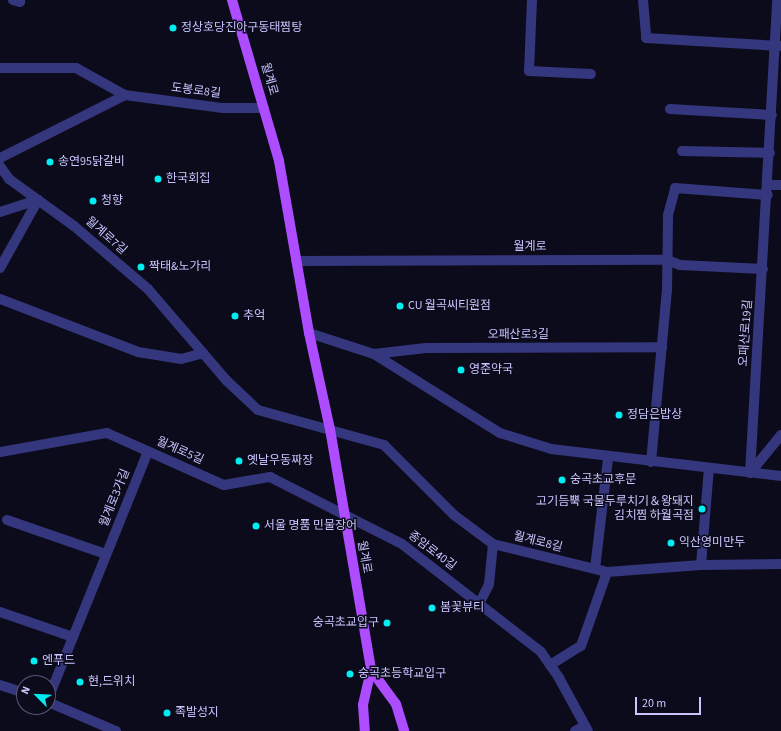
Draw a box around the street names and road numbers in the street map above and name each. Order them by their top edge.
street label: 월계로 [258,61,280,97]
street label: 도봉로8길 [170,81,222,101]
street label: 월계로7길 [82,214,130,258]
street label: 월계로 [513,240,547,254]
street label: 오패산로19길 [736,299,756,367]
street label: 오패산로3길 [487,328,549,342]
street label: 월계로5길 [154,434,206,468]
street label: 월계로3가길 [97,467,133,529]
street label: 종암로40길 [405,528,459,574]
street label: 월계로8길 [512,529,564,555]
street label: 월계로 [354,539,374,575]

